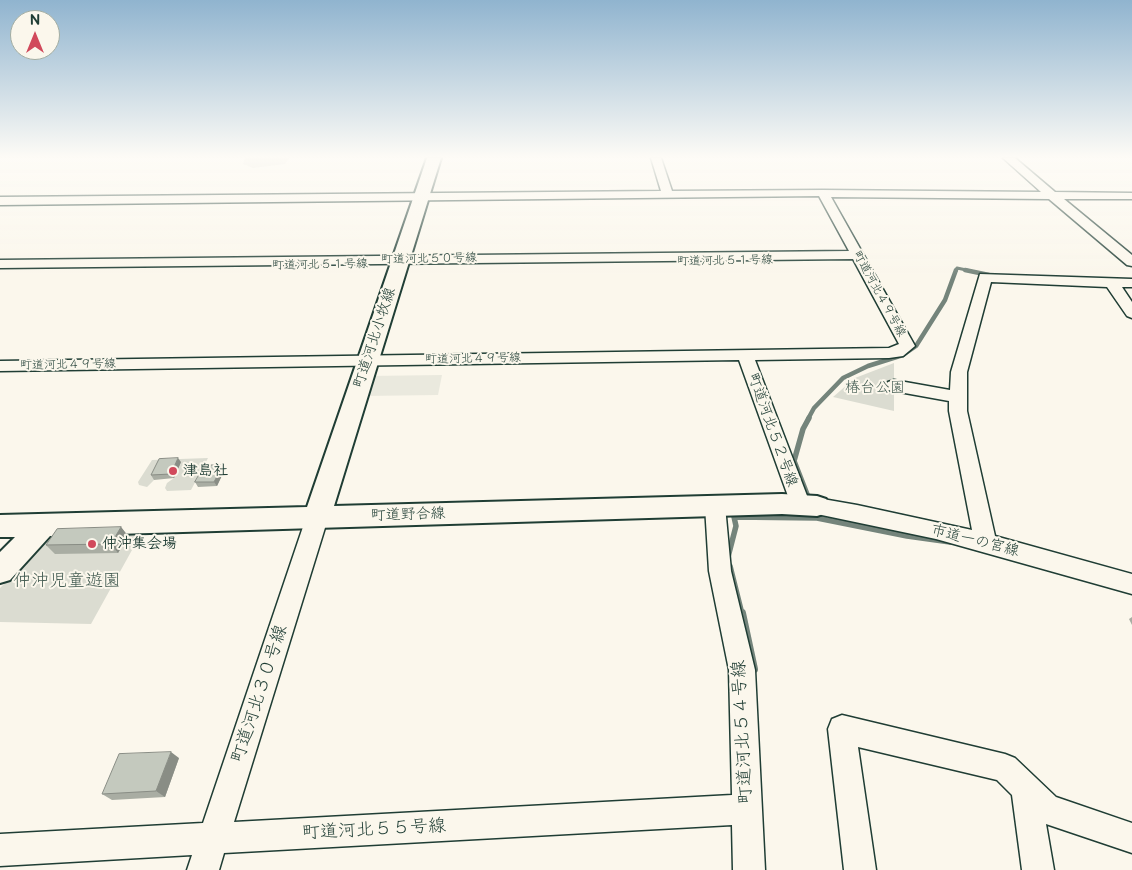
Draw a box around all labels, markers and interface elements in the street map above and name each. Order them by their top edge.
north arrow [10,10,60,60]
text: N [30,12,40,29]
street label: 町道河北４９号線 [849,249,909,339]
street label: 町道河北５０号線 [381,251,477,267]
street label: 町道河北５１号線 [677,253,773,269]
street label: 町道河北５１号線 [272,257,368,273]
street label: 町道河北小牧線 [350,285,400,391]
street label: 町道河北４９号線 [425,351,521,367]
street label: 町道河北４９号線 [20,357,116,373]
street label: 町道河北５２号線 [743,371,801,489]
park label: 椿台公園 [845,379,905,397]
place label: 津島社 [183,462,228,480]
marker: 津島社 [167,465,179,477]
street label: 町道野合線 [370,505,446,525]
street label: 市道一の宮線 [929,521,1021,561]
place label: 仲沖集会場 [102,535,177,553]
marker: 仲沖集会場 [86,538,98,550]
park label: 仲沖児童遊園 [13,570,121,592]
street label: 町道河北３０号線 [227,622,293,766]
street label: 町道河北５４号線 [728,660,758,804]
street label: 町道河北５５号線 [302,815,446,845]

